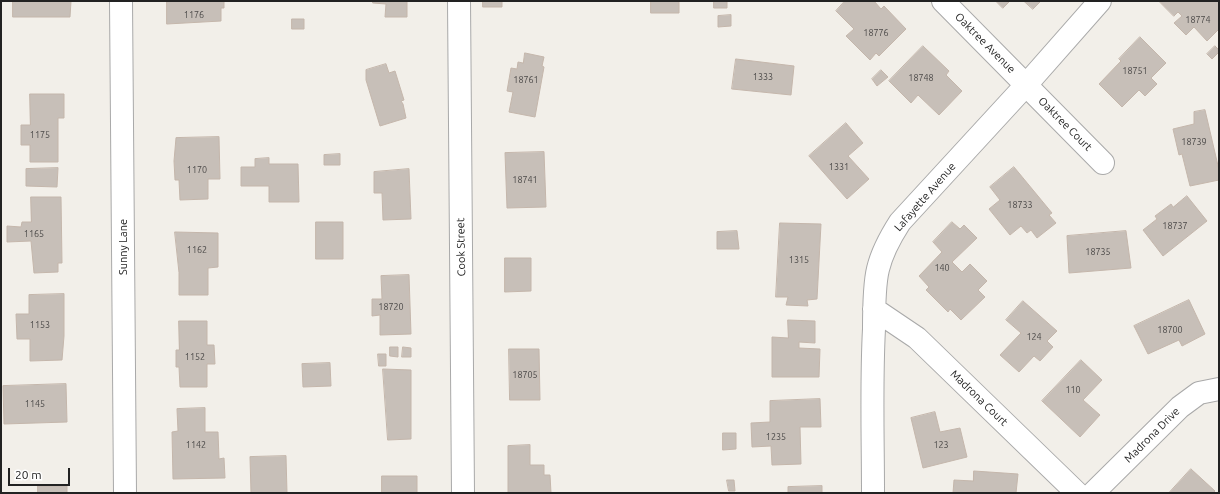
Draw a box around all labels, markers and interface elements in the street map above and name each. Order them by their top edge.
house number: 1176 [184,10,204,20]
street label: Oaktree Avenue [952,10,1018,76]
house number: 18774 [1185,15,1211,25]
house number: 18776 [863,28,889,38]
house number: 18751 [1122,66,1148,76]
house number: 1333 [753,72,773,82]
house number: 18748 [908,73,934,83]
house number: 18761 [513,75,539,85]
street label: Oaktree Court [1035,94,1095,154]
house number: 1175 [30,130,50,140]
house number: 18739 [1181,137,1207,147]
street label: Lafayette Avenue [892,160,958,234]
house number: 1331 [829,162,849,172]
house number: 1170 [187,165,207,175]
house number: 18741 [512,175,538,185]
house number: 18733 [1007,200,1033,210]
street label: Cook Street [454,218,468,276]
street label: Sunny Lane [116,219,130,275]
house number: 18737 [1162,221,1188,231]
house number: 1165 [24,229,44,239]
house number: 1162 [187,245,207,255]
house number: 18735 [1085,247,1111,257]
house number: 1315 [789,255,809,265]
house number: 140 [934,263,950,273]
house number: 18720 [378,302,404,312]
house number: 1153 [30,320,50,330]
house number: 18700 [1157,325,1183,335]
house number: 124 [1026,332,1042,342]
house number: 1152 [185,352,205,362]
street label: Madrona Court [948,367,1010,429]
house number: 18705 [512,370,538,380]
house number: 110 [1065,385,1081,395]
house number: 1145 [25,399,45,409]
street label: Madrona Drive [1122,405,1182,465]
house number: 1235 [766,432,786,442]
house number: 1142 [186,440,206,450]
house number: 123 [933,440,949,450]
scale bar [10,460,72,486]
text: 20 m [15,468,42,481]

